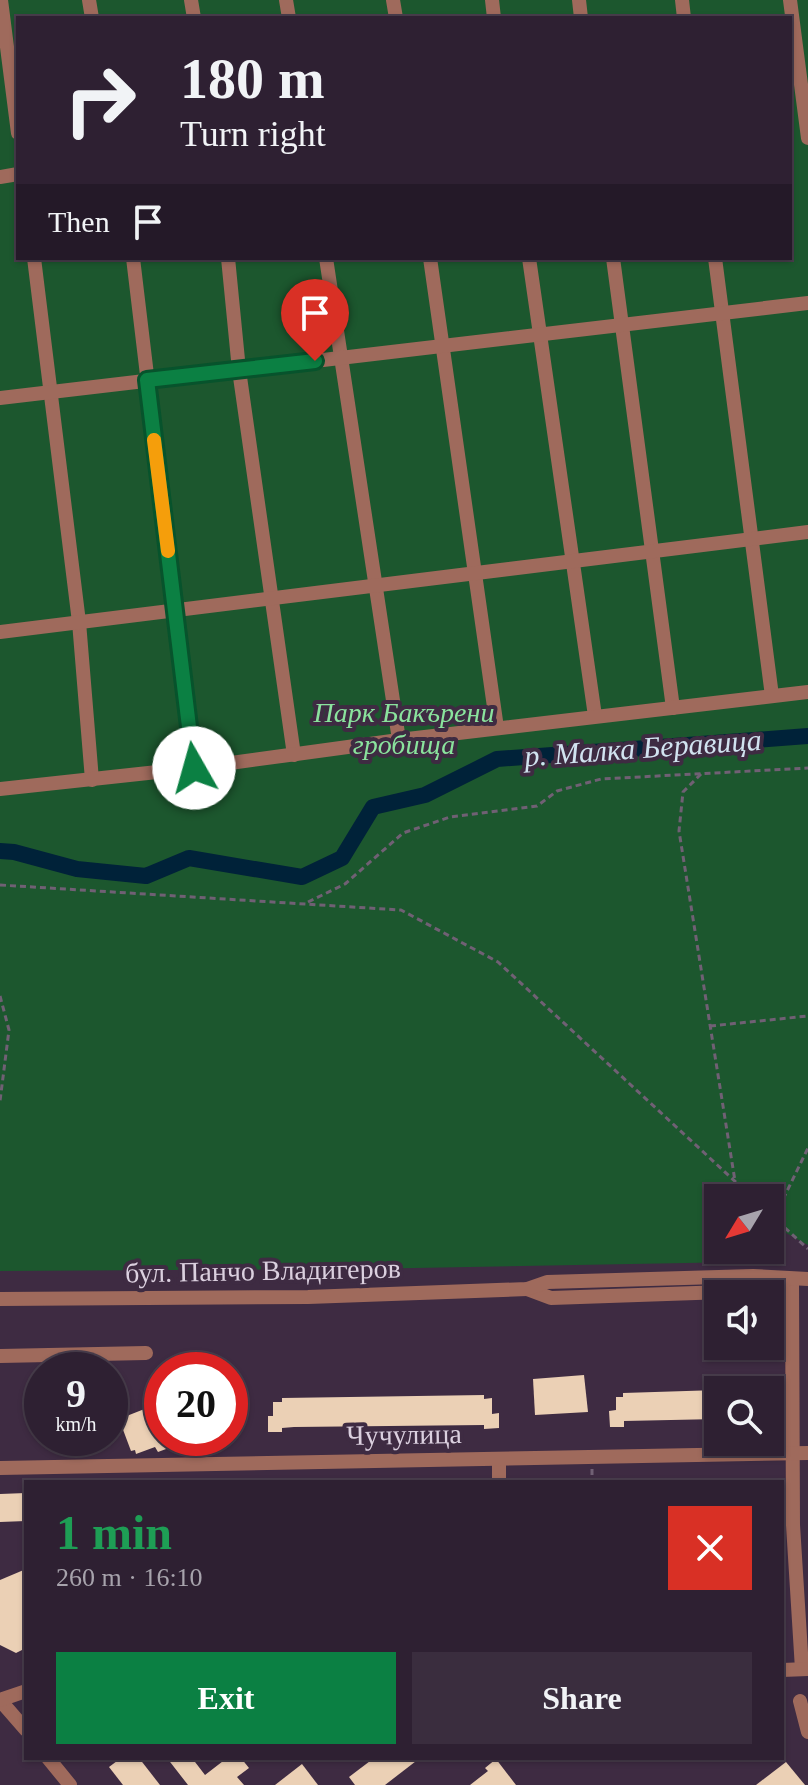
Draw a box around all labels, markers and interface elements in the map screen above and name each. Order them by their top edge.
icon: right [48,48,152,152]
text: 180 m [180,48,325,110]
text: Turn right [180,114,326,154]
icon: arrive [126,200,170,244]
text: Then [48,205,110,238]
pin [281,279,349,361]
icon: arrive [293,291,337,335]
park label: Парк Бакърени гробища [313,697,494,760]
water label: р. Малка Беравица [521,723,763,772]
position arrow [152,726,236,810]
north arrow [704,1184,784,1264]
map controls [704,1184,784,1456]
street label: бул. Панчо Владигеров [125,1253,401,1288]
button: sound [704,1280,784,1360]
speed limit sign: 20 [144,1352,248,1456]
text: 9 [66,1371,86,1416]
button: search [704,1376,784,1456]
text: km/h [55,1413,97,1435]
street label: Чучулица [346,1418,463,1451]
text: 1 min [56,1506,172,1559]
button: close [668,1506,752,1590]
text: 260 m · 16:10 [56,1563,203,1592]
button: Exit [56,1652,396,1744]
button: Share [412,1652,752,1744]

